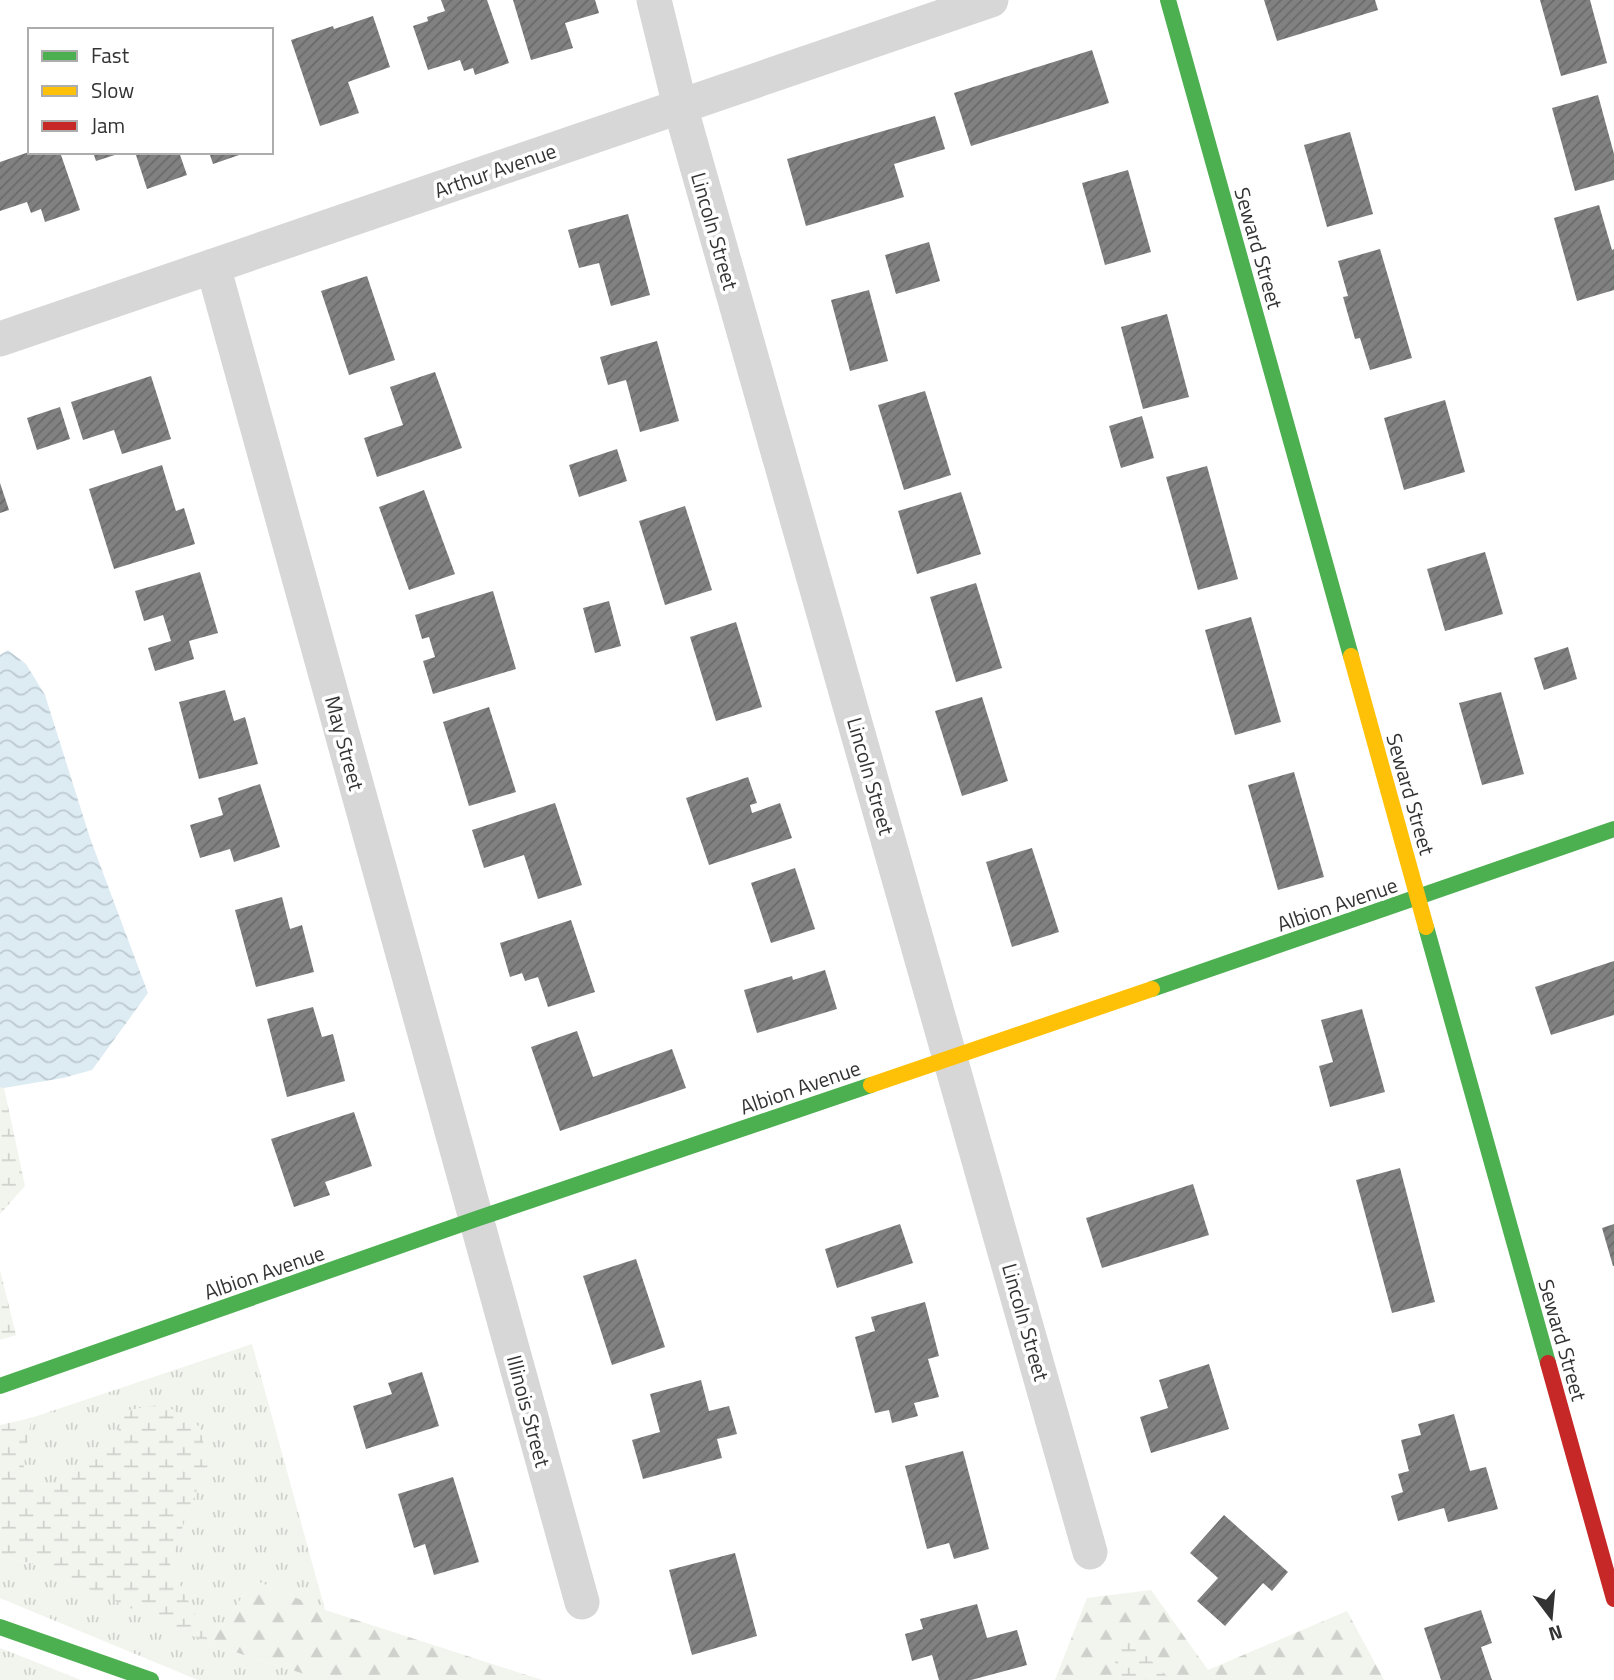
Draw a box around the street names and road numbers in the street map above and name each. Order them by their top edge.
street label: Arthur Avenue [430,134,560,206]
street label: Lincoln Street [683,168,747,294]
street label: Seward Street [1226,183,1292,313]
street label: May Street [317,692,373,795]
street label: Lincoln Street [839,713,903,839]
street label: Seward Street [1378,729,1444,859]
street label: Albion Avenue [1272,868,1402,940]
street label: Albion Avenue [735,1051,865,1123]
street label: Albion Avenue [199,1236,329,1308]
street label: Lincoln Street [994,1259,1058,1385]
street label: Seward Street [1530,1275,1596,1405]
street label: Illinois Street [499,1351,559,1471]

